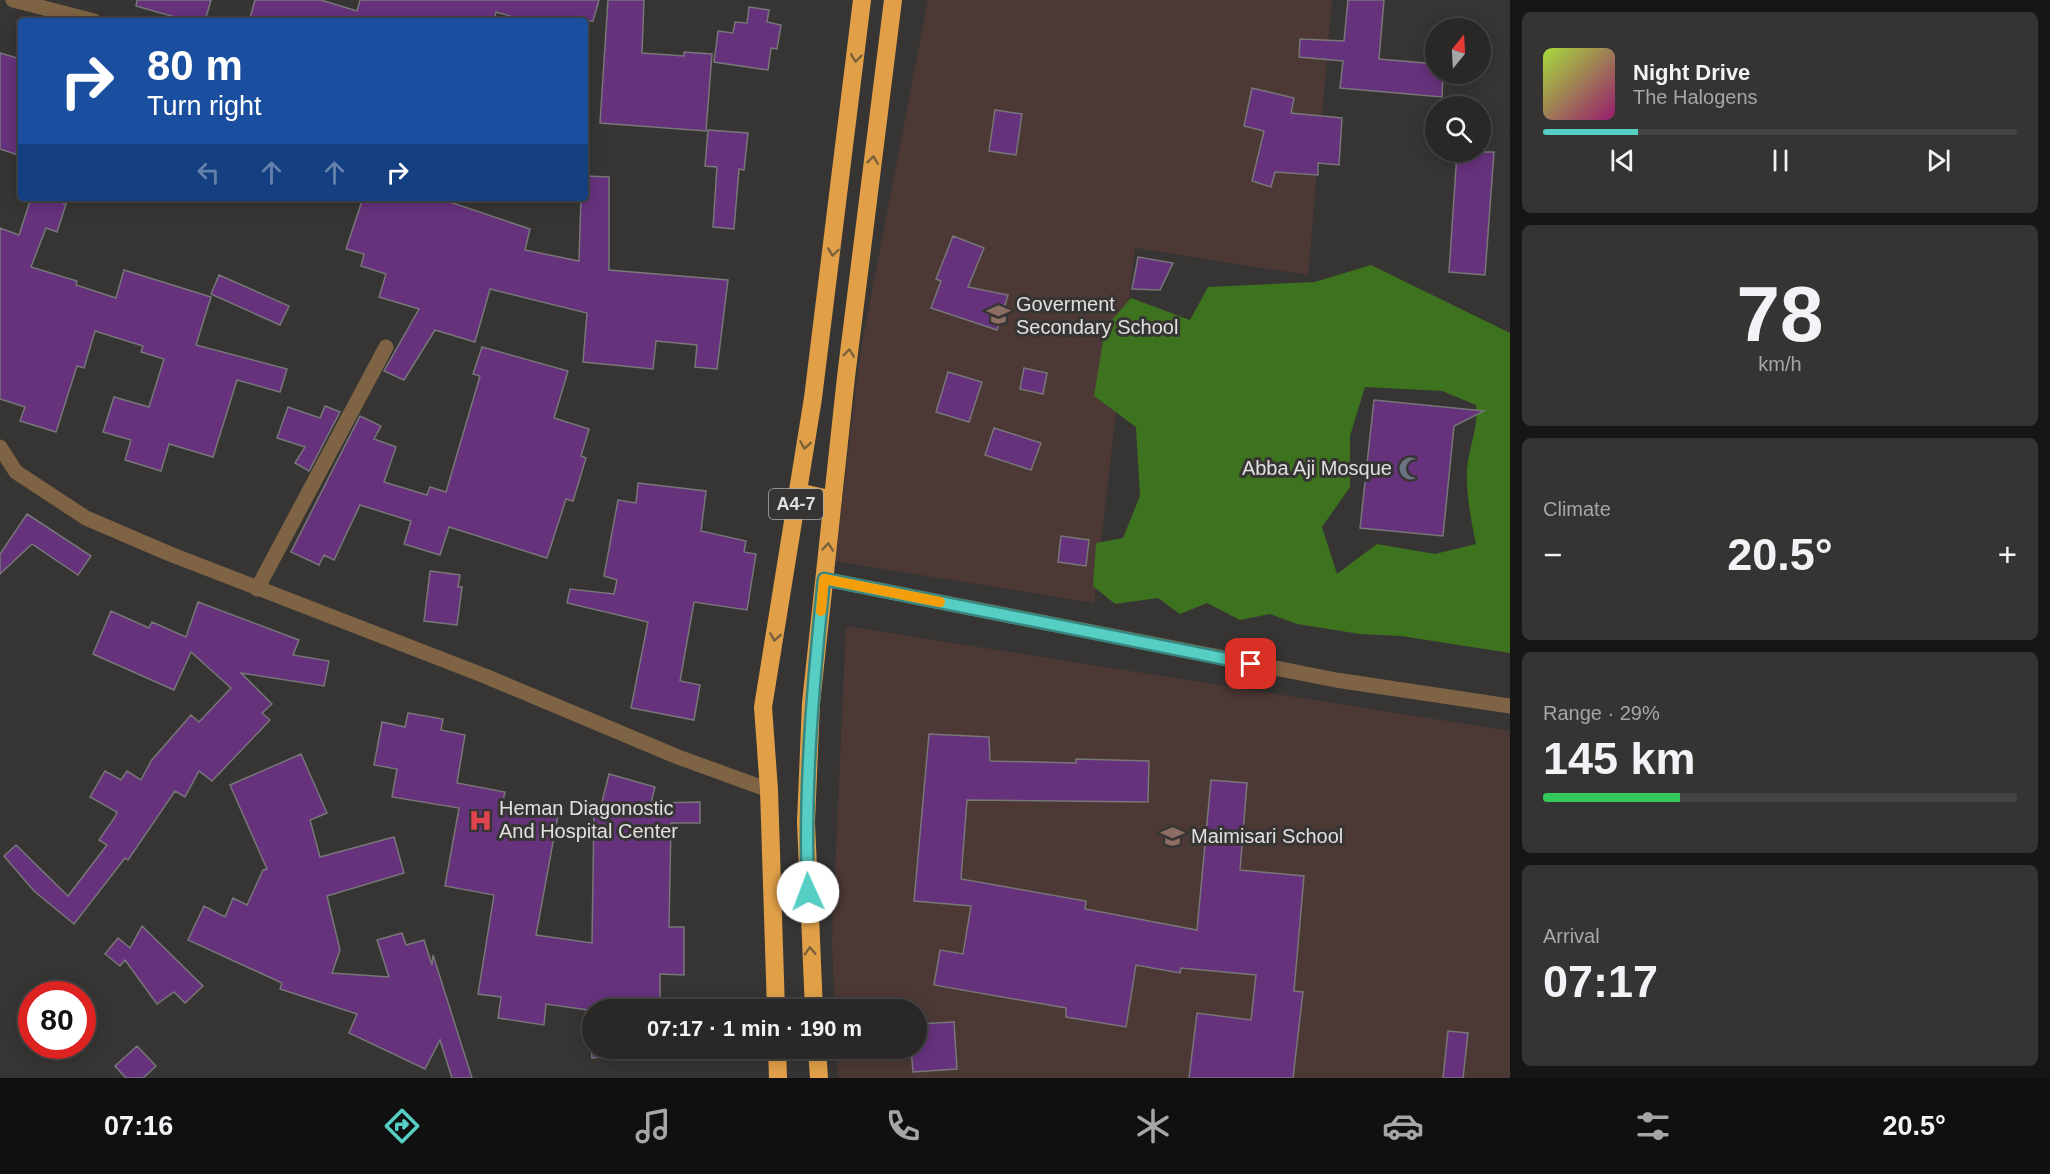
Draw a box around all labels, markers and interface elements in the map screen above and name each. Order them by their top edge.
north arrow [1425,18,1491,84]
map controls [1425,18,1491,162]
icon: right [48,42,126,120]
text: 80 m [147,42,243,89]
one-way arrow [850,54,862,63]
text: Night Drive [1633,60,1750,85]
text: The Halogens [1633,86,1758,108]
text: Turn right [147,91,262,121]
button: search [1425,96,1491,162]
icon: previous [1606,144,1639,177]
icon: pause [1764,144,1797,177]
icon: next [1922,144,1955,177]
one-way arrow [866,155,879,164]
icon: left [192,156,225,189]
icon: ahead [255,156,288,189]
icon: ahead [318,156,351,189]
icon: right [381,156,414,189]
one-way arrow [827,247,839,256]
text: 78 [1737,270,1823,358]
place label: Goverment Secondary School [1016,293,1178,338]
school or university icon: Goverment Secondary School [985,302,1011,328]
one-way arrow [842,349,855,358]
text: km/h [1758,353,1802,375]
one-way arrow [800,440,812,449]
mosque icon: Abba Aji Mosque [1397,455,1423,481]
place label: Abba Aji Mosque [1242,457,1392,479]
road number: A4-7 [769,489,823,519]
text: Climate [1543,498,1611,520]
text: 20.5° [1727,529,1833,580]
text: − [1543,536,1562,573]
text: + [1998,536,2017,573]
one-way arrow [821,543,834,552]
one-way arrow [769,633,781,642]
pin [1225,638,1276,689]
icon: arrive [1234,647,1267,680]
text: Range · 29% [1543,702,1660,724]
text: 145 km [1543,733,1696,784]
place label: Heman Diagonostic And Hospital Center [499,797,678,842]
hospital icon: Heman Diagonostic And Hospital Center [468,807,494,833]
school or university icon: Maimisari School [1160,823,1186,849]
place label: Maimisari School [1191,825,1343,847]
position arrow [776,860,840,924]
text: Arrival [1543,925,1600,947]
one-way arrow [804,947,816,956]
text: 07:17 [1543,956,1658,1007]
speed limit sign: 80 [18,981,96,1059]
text: 07:17 · 1 min · 190 m [647,1016,862,1041]
icon: directions [381,1105,423,1147]
icon: music [632,1105,674,1147]
icon: phone [882,1105,924,1147]
icon: climate [1132,1105,1174,1147]
icon: car [1382,1105,1424,1147]
icon: filters [1632,1105,1674,1147]
text: 07:16 [104,1111,173,1141]
text: 20.5° [1882,1111,1946,1141]

